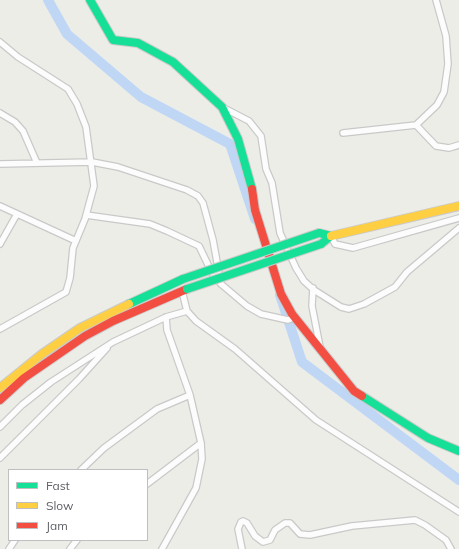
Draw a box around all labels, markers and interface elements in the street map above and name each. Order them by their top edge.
legend [8,469,148,541]
text: Fast [46,478,70,493]
text: Slow [46,498,74,513]
text: Jam [46,518,68,533]

